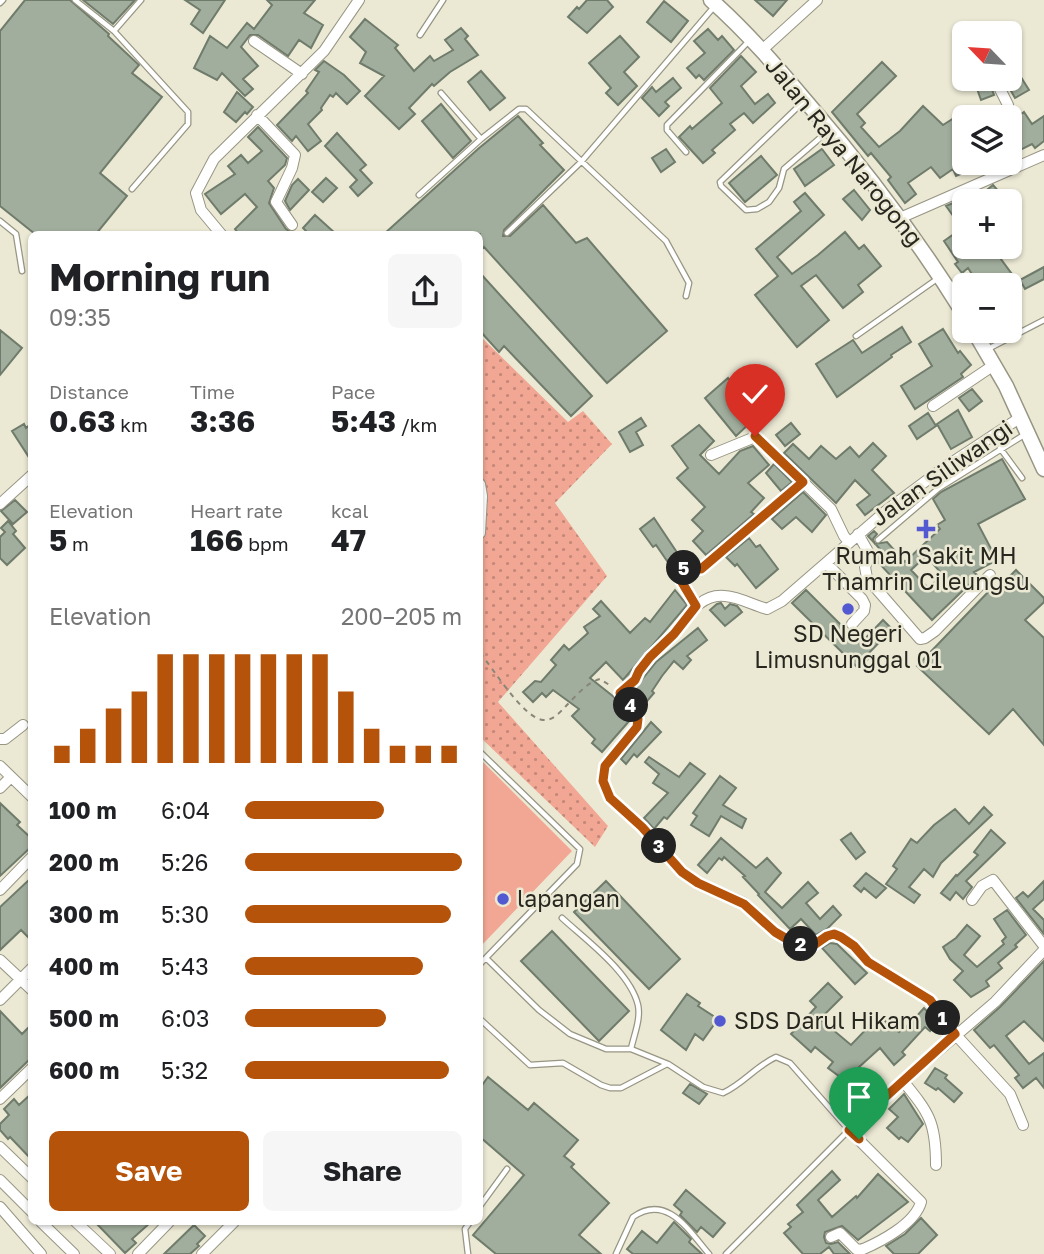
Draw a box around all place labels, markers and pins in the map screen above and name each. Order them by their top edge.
pin [725,364,785,436]
marker: Rumah Sakit MH Thamrin Cileungsu [916,519,936,539]
place label: Rumah Sakit MH Thamrin Cileungsu [822,541,1030,595]
pin: 5 [666,550,702,586]
marker: SD Negeri Limusnunggal 01 [840,601,856,617]
place label: SD Negeri Limusnunggal 01 [754,619,942,673]
pin: 4 [614,688,648,722]
pin: 3 [642,828,676,864]
place label: lapangan [517,884,620,912]
marker: lapangan [495,891,511,907]
pin: 2 [784,926,818,962]
pin: 1 [926,1000,960,1036]
place label: SDS Darul Hikam [734,1006,920,1034]
marker: SDS Darul Hikam [712,1013,728,1029]
pin [829,1067,889,1139]

